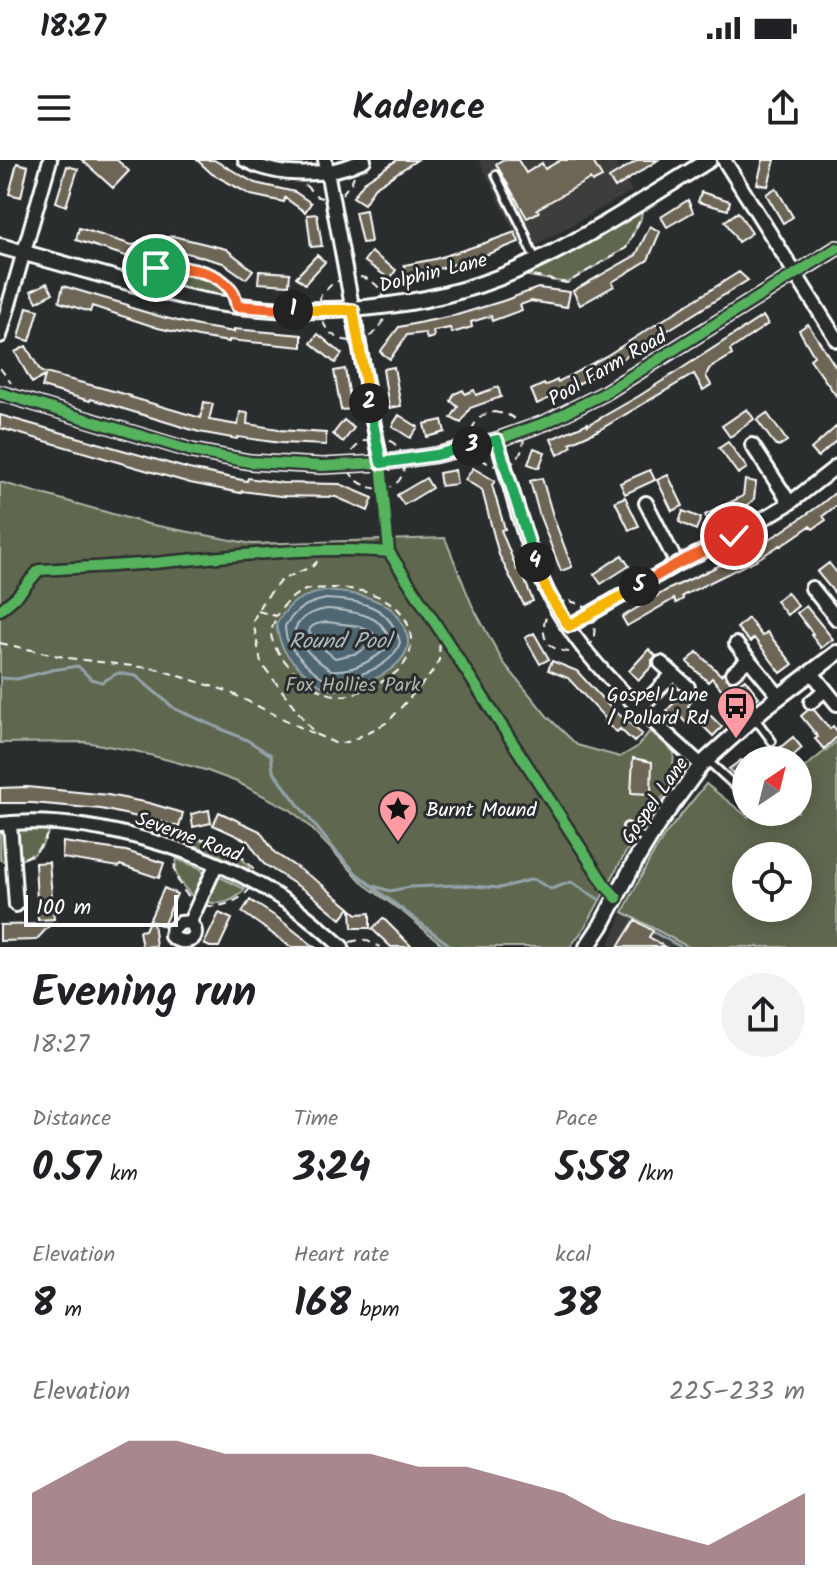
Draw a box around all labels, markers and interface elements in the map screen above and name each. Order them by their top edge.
text: 18:27 [40,4,106,52]
text: Kadence [352,80,485,137]
icon: menu [32,86,76,130]
icon: share [761,86,805,130]
pin [122,234,190,302]
street label: Dolphin Lane [376,245,491,303]
icon: arrive [134,246,178,290]
pin: 1 [273,290,313,330]
text: 1 [290,292,296,327]
street label: Pool Farm Road [543,321,674,416]
pin: 2 [349,383,389,423]
text: 2 [363,385,375,420]
pin: 3 [452,426,492,466]
text: 3 [466,428,478,463]
pin [700,502,768,570]
icon: check [712,514,756,558]
pin: 4 [515,542,555,582]
text: 4 [529,544,541,579]
pin: 5 [619,566,659,606]
text: 5 [633,568,645,603]
water label: Round Pool [289,625,396,660]
park label: Fox Hollies Park [286,670,421,702]
place label: Gospel Lane / Pollard Rd [607,680,709,735]
bus stop icon: Gospel Lane / Pollard Rd [715,685,757,740]
north arrow [732,746,812,826]
map controls [732,746,812,922]
street label: Gospel Lane [613,751,698,852]
place icon: Burnt Mound [377,788,419,843]
place label: Burnt Mound [426,795,538,827]
street label: Severne Road [130,804,247,872]
button: locate [732,842,812,922]
scale bar [24,891,178,927]
text: 100 m [36,891,91,926]
text: Evening run [32,959,256,1029]
button: share [721,973,805,1057]
text: 18:27 [32,1024,89,1066]
text: Distance [32,1102,111,1137]
text: Time [294,1102,338,1137]
text: Pace [555,1102,597,1137]
text: 0.57 [32,1137,101,1201]
text: 3:24 [294,1137,371,1201]
text: 5:58 [555,1137,629,1201]
text: km [101,1157,138,1192]
text: /km [629,1157,674,1192]
text: Elevation [32,1238,115,1273]
text: Heart rate [294,1238,389,1273]
text: kcal [555,1238,591,1273]
text: 8 [32,1273,56,1337]
text: 168 [294,1273,351,1337]
text: 38 [555,1273,601,1337]
text: m [56,1293,82,1328]
text: bpm [351,1293,399,1328]
text: Elevation [32,1371,130,1413]
text: 225–233 m [669,1371,805,1413]

